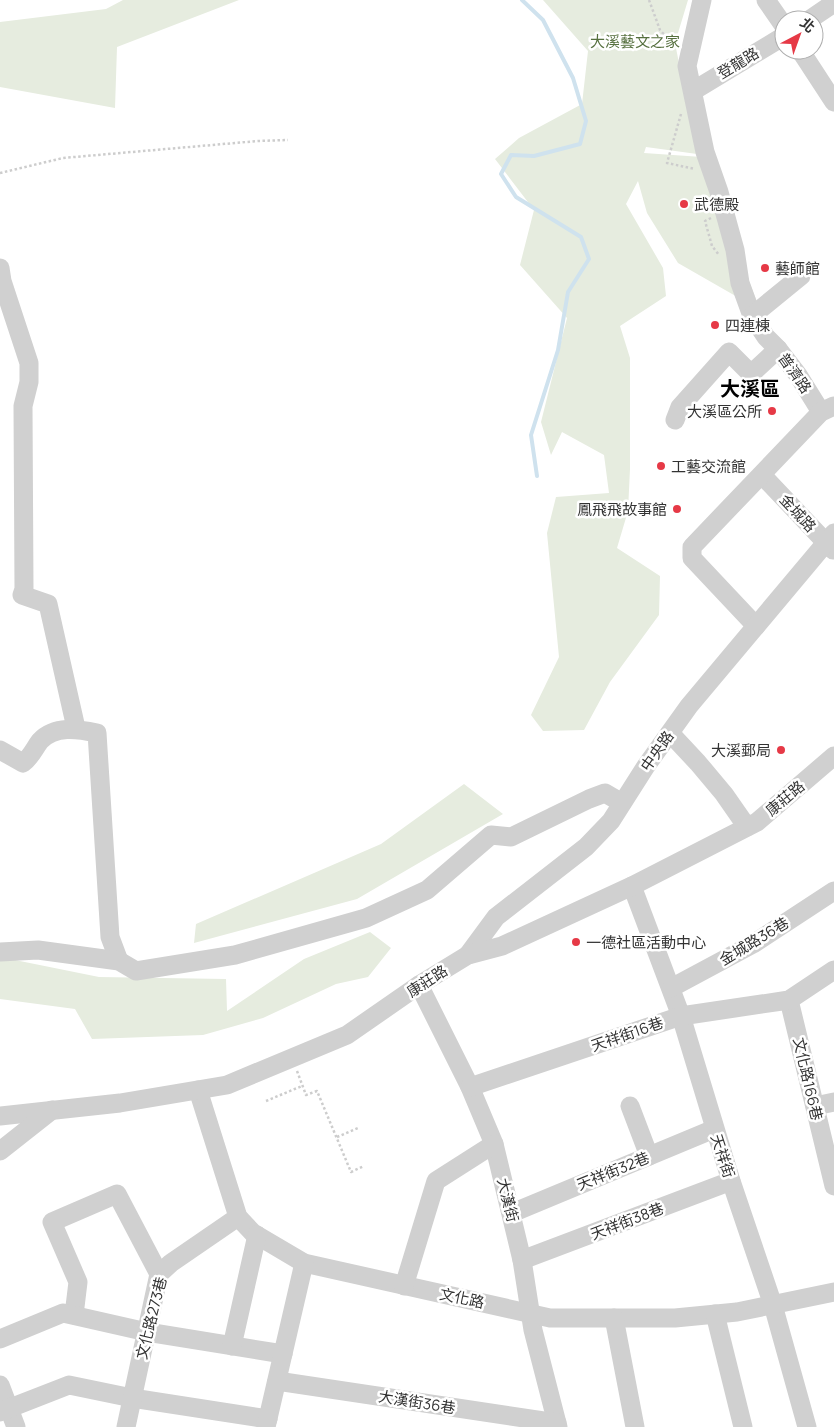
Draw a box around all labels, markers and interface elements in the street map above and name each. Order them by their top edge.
north arrow [774,10,824,60]
text: 北 [796,13,819,37]
park label: 大溪藝文之家 [590,31,680,52]
street label: 登龍路 [713,42,763,84]
place label: 武德殿 [694,194,739,215]
marker: 武德殿 [678,198,690,210]
place label: 藝師館 [775,258,820,279]
marker: 藝師館 [759,262,771,274]
place label: 四連棟 [725,315,770,336]
marker: 四連棟 [709,319,721,331]
street label: 普濟路 [773,349,817,397]
district label: 大溪區 [720,375,780,402]
place label: 大溪區公所 [687,401,762,422]
marker: 大溪區公所 [766,405,778,417]
place label: 工藝交流館 [671,456,746,477]
marker: 工藝交流館 [655,460,667,472]
street label: 金城路 [775,489,821,537]
place label: 鳳飛飛故事館 [577,499,667,520]
marker: 鳳飛飛故事館 [671,503,683,515]
street label: 中央路 [635,727,679,775]
place label: 大溪郵局 [711,740,771,761]
marker: 大溪郵局 [775,744,787,756]
street label: 康莊路 [761,775,809,821]
street label: 金城路36巷 [715,912,793,970]
place label: 一德社區活動中心 [586,932,706,953]
marker: 一德社區活動中心 [570,936,582,948]
street label: 康莊路 [402,960,452,1002]
street label: 天祥街16巷 [588,1012,666,1056]
street label: 文化路166巷 [788,1035,828,1123]
street label: 天祥街 [706,1131,740,1181]
street label: 天祥街32巷 [573,1147,653,1195]
street label: 大漢街 [492,1176,524,1224]
street label: 天祥街38巷 [587,1197,667,1245]
street label: 文化路273巷 [131,1275,171,1361]
street label: 文化路 [438,1283,486,1313]
street label: 大漢街36巷 [377,1386,457,1418]

